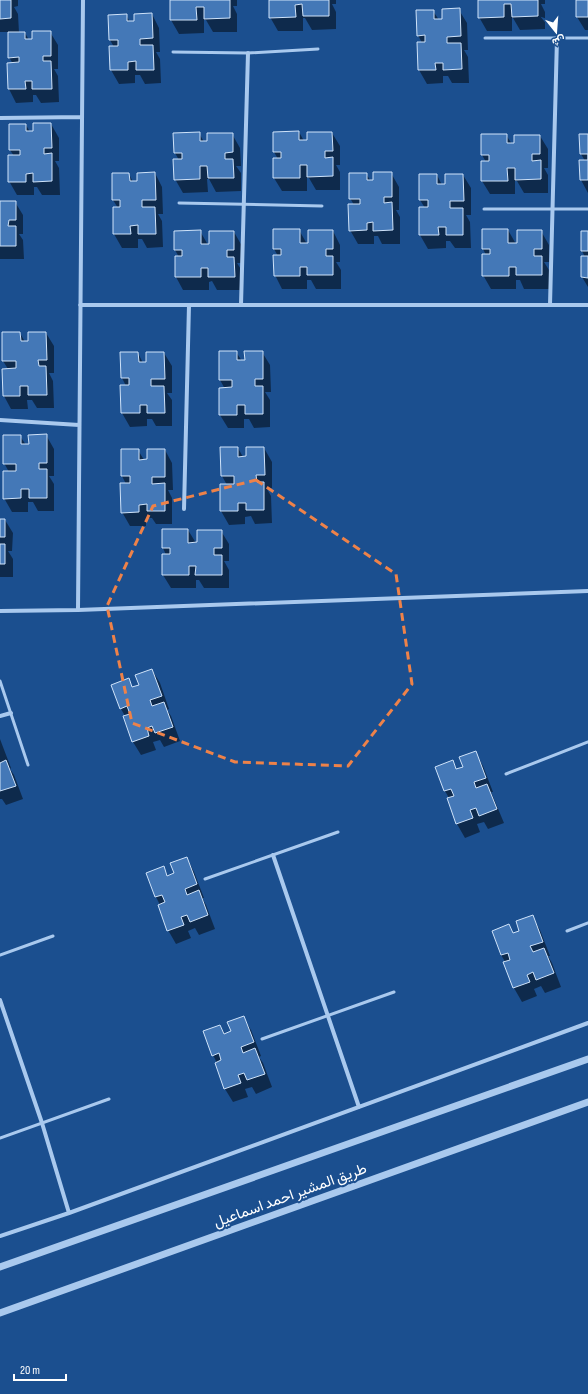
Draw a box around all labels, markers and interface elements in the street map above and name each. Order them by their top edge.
north arrow [536,12,576,52]
text: ش [551,33,567,49]
street label: طريق المشير احمد اسماعيل [211,1159,370,1232]
scale bar [14,1356,66,1382]
text: 20 m [20,1363,40,1378]

